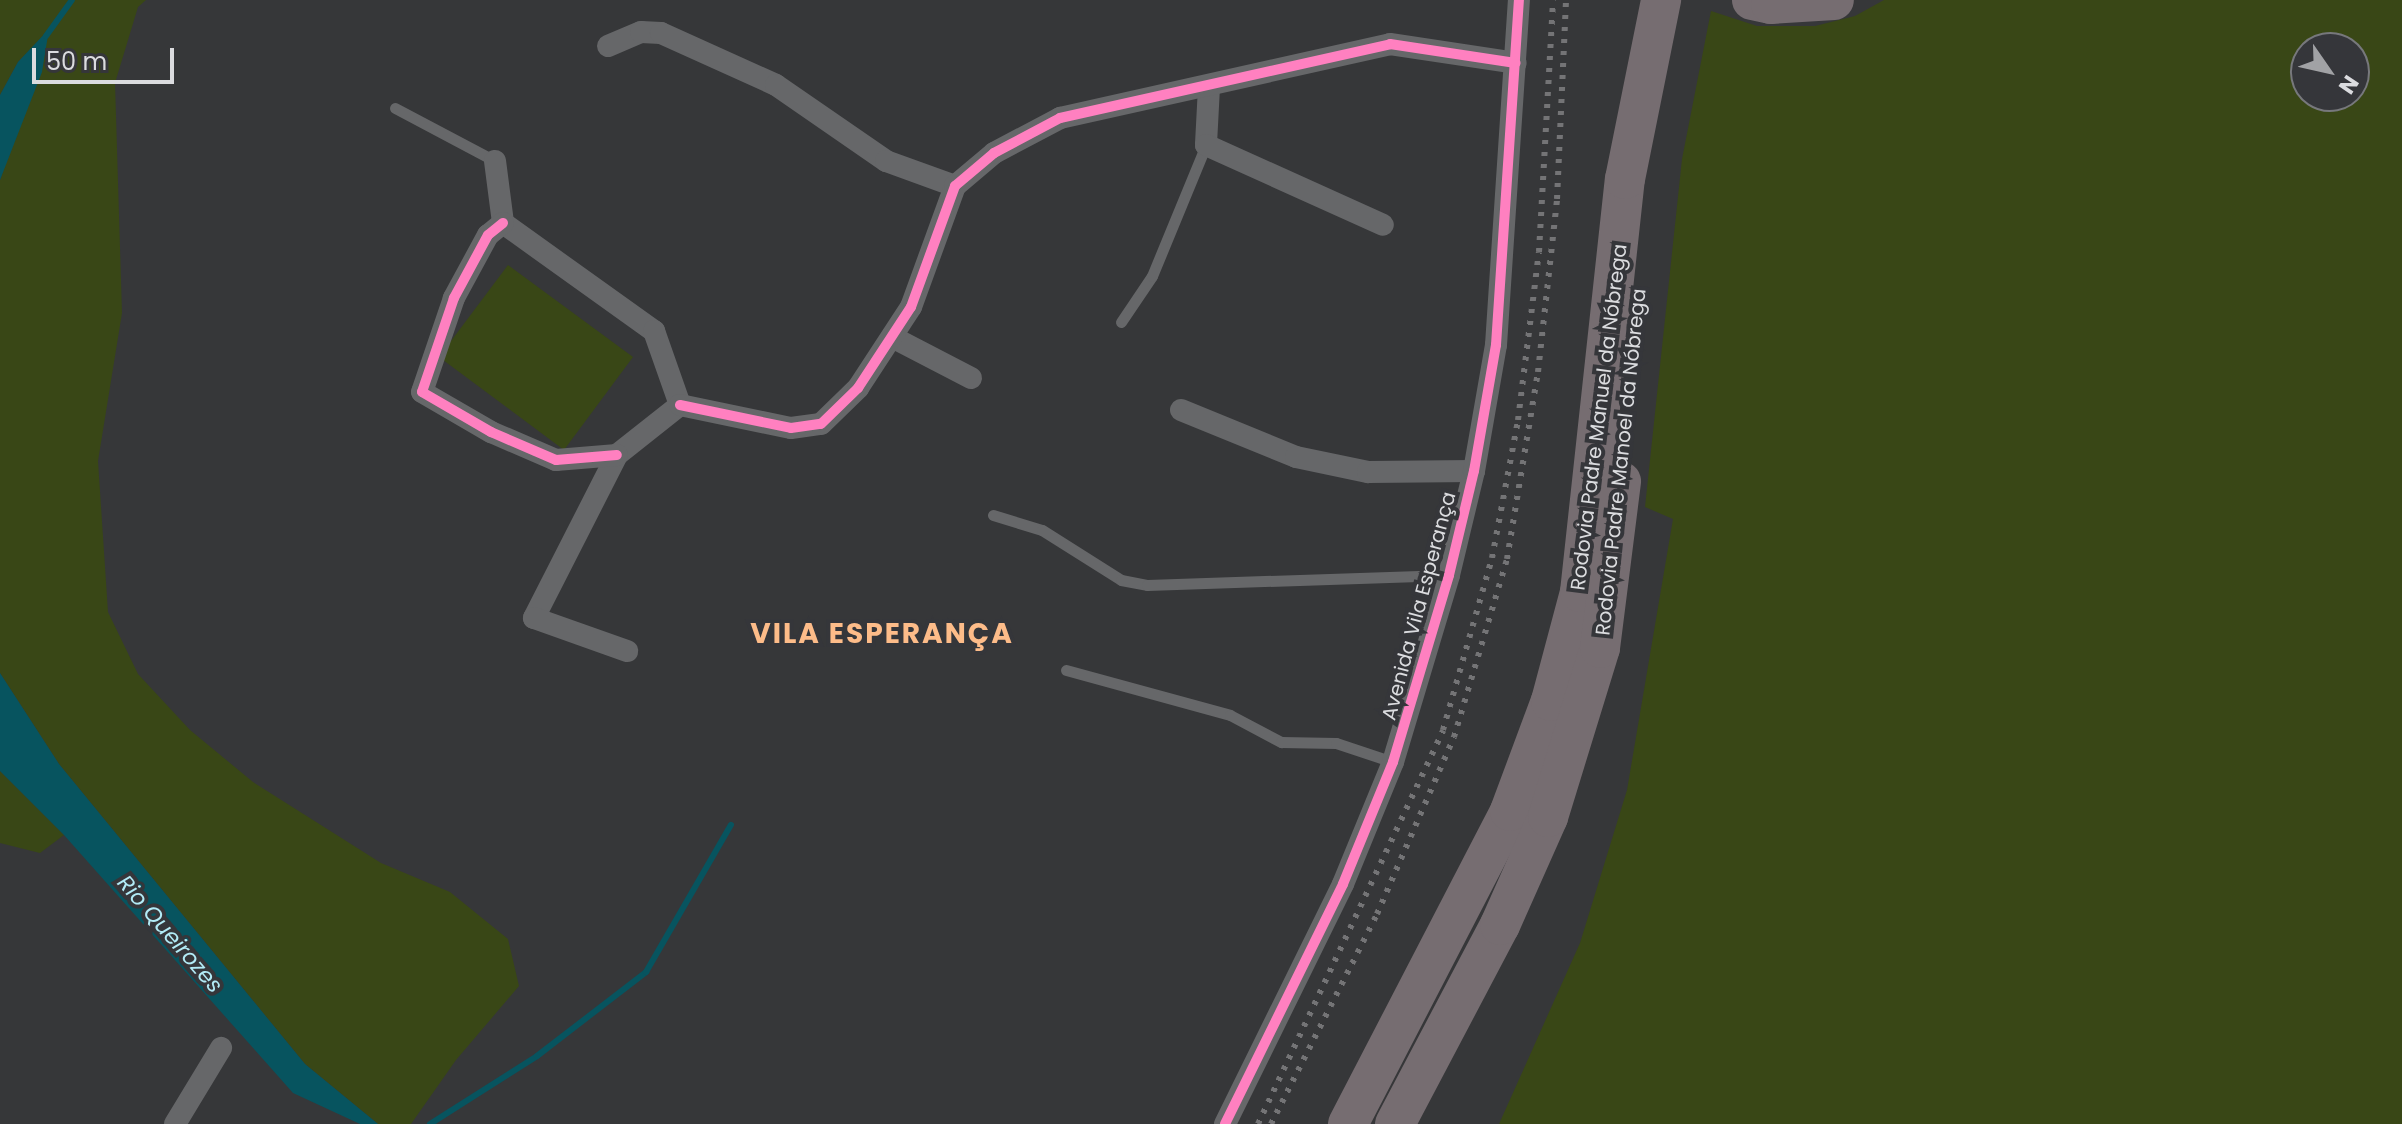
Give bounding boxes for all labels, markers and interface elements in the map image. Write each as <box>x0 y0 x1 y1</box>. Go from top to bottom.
scale bar <box>36 32 178 82</box>
north arrow <box>2290 32 2370 112</box>
text: 50 m <box>46 45 107 78</box>
text: N <box>2331 69 2366 100</box>
street label: Rodovia Padre Manuel da Nóbrega <box>1566 242 1632 592</box>
street label: Rodovia Padre Manoel da Nóbrega <box>1591 287 1651 637</box>
street label: Avenida Vila Esperança <box>1377 489 1461 723</box>
district label: VILA ESPERANÇA <box>750 617 1014 651</box>
water label: Rio Queirozes <box>112 870 228 998</box>

